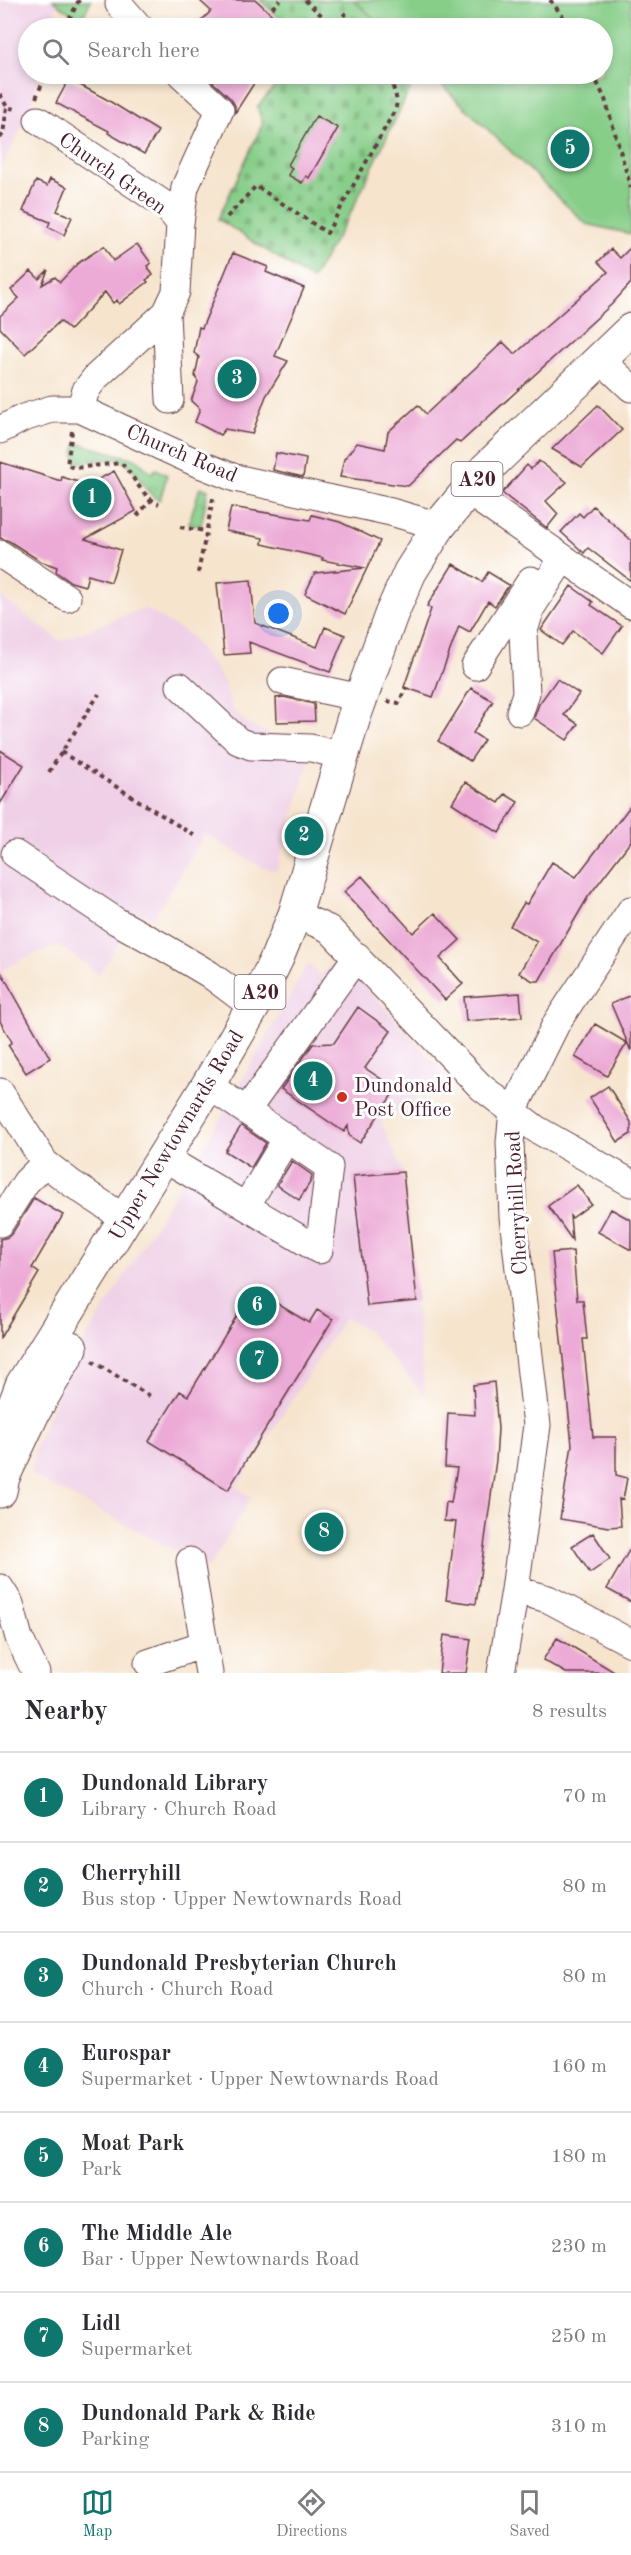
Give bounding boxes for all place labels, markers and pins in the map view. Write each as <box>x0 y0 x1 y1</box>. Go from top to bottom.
pin: 5 <box>550 126 590 172</box>
pin: 3 <box>218 356 256 401</box>
pin: 1 <box>72 476 112 520</box>
pin: 2 <box>284 814 324 858</box>
pin: 4 <box>294 1058 332 1104</box>
place label: Dundonald Post Office <box>354 1076 453 1121</box>
marker: Dundonald Post Office <box>335 1090 349 1104</box>
pin: 6 <box>238 1284 276 1328</box>
pin: 7 <box>240 1338 278 1382</box>
pin: 8 <box>304 1510 344 1555</box>

